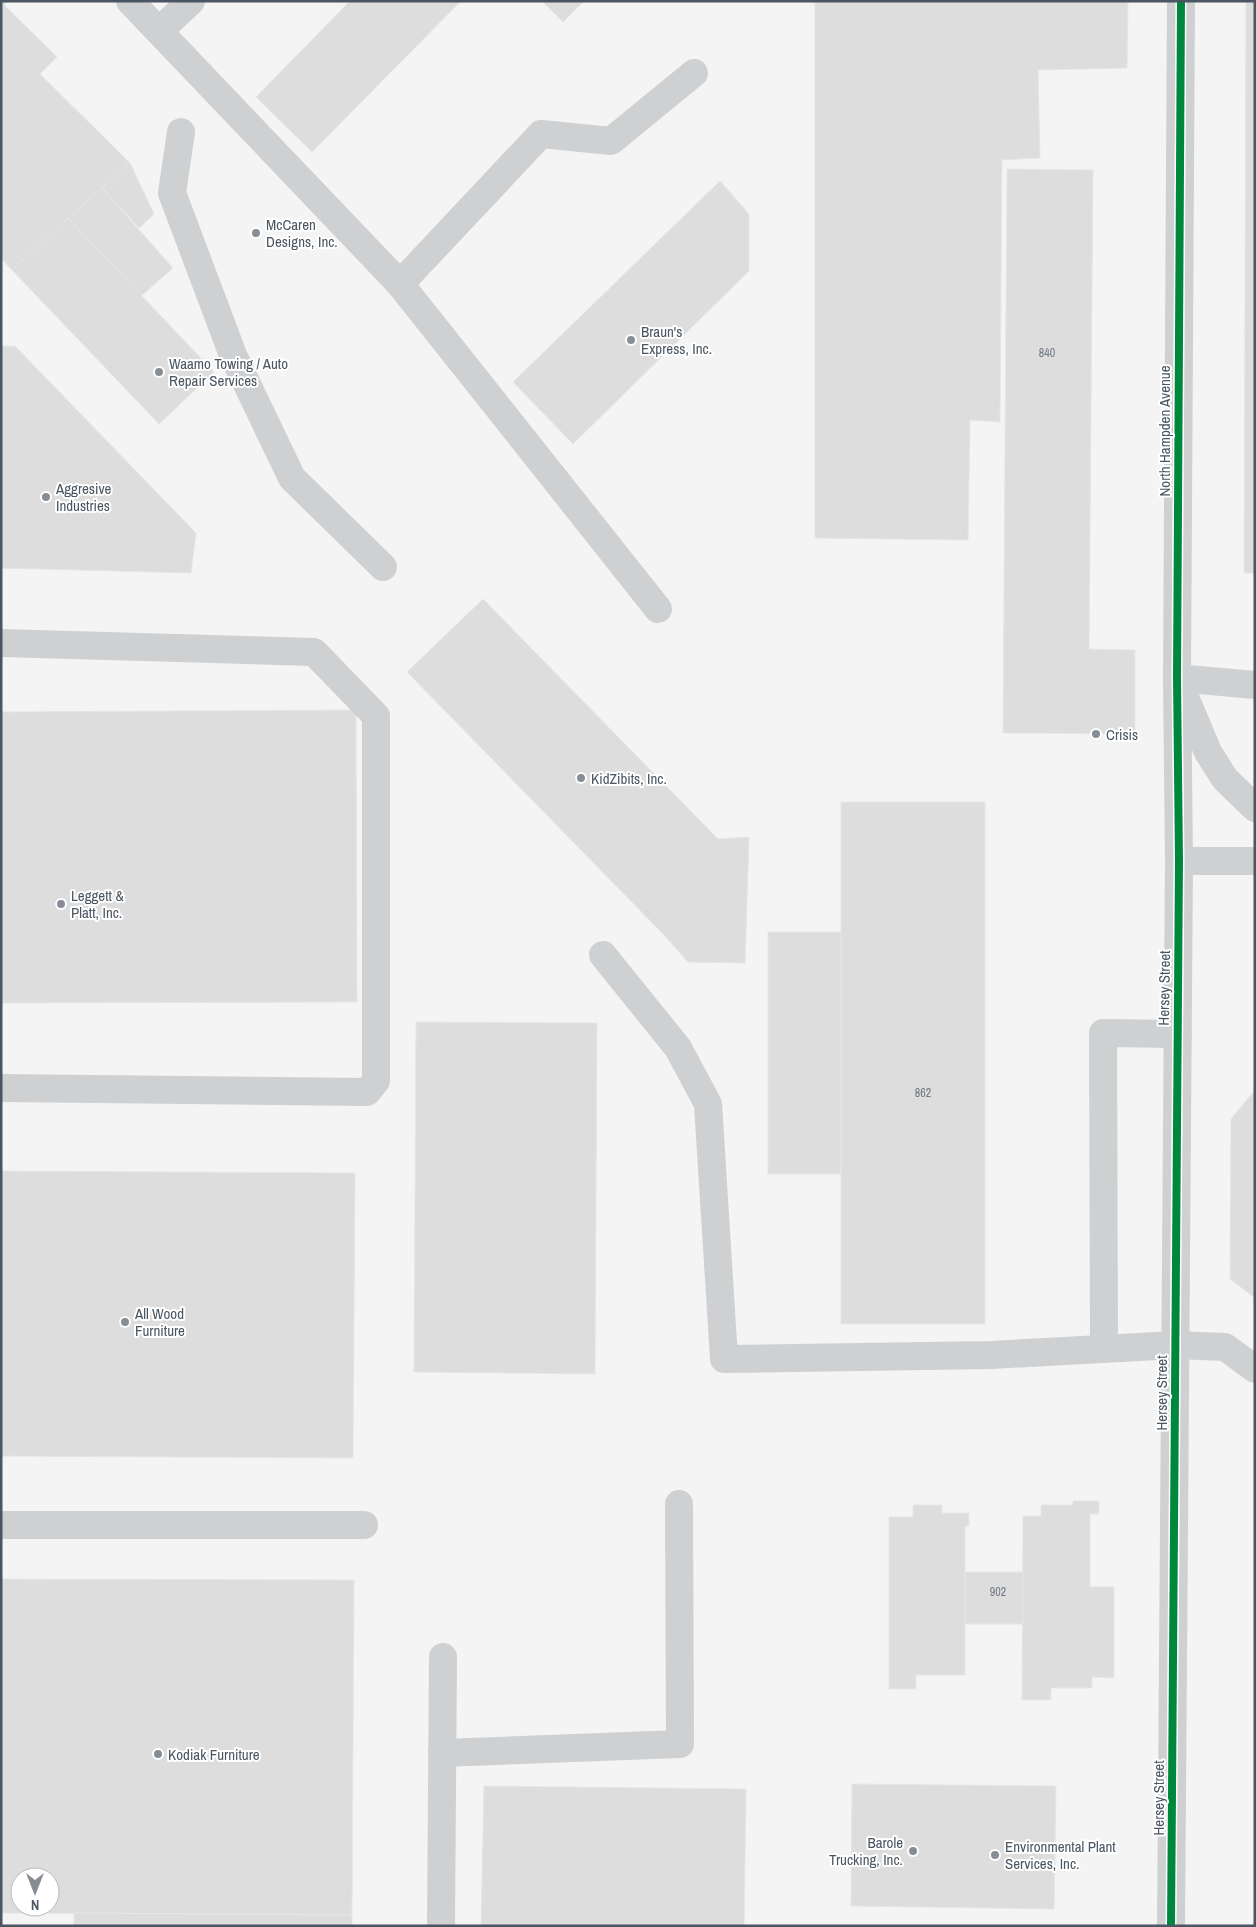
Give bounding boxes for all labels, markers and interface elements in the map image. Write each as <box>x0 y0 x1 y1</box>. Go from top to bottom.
place label: McCaren Designs, Inc. <box>266 214 338 252</box>
marker: McCaren Designs, Inc. <box>250 227 262 239</box>
place label: Braun's Express, Inc. <box>641 321 712 359</box>
marker: Braun's Express, Inc. <box>625 334 637 346</box>
house number: 840 <box>1039 345 1055 361</box>
place label: Waamo Towing / Auto Repair Services <box>169 353 288 391</box>
street label: North Hampden Avenue <box>1154 365 1175 497</box>
marker: Waamo Towing / Auto Repair Services <box>153 366 165 378</box>
place label: Aggresive Industries <box>55 478 112 516</box>
marker: Aggresive Industries <box>40 491 52 503</box>
place label: Crisis <box>1106 724 1138 745</box>
marker: Crisis <box>1090 728 1102 740</box>
place label: KidZibits, Inc. <box>591 768 667 789</box>
marker: KidZibits, Inc. <box>575 772 587 784</box>
place label: Leggett & Platt, Inc. <box>71 885 124 923</box>
marker: Leggett & Platt, Inc. <box>55 898 67 910</box>
street label: Hersey Street <box>1153 950 1175 1026</box>
house number: 862 <box>915 1085 931 1101</box>
place label: All Wood Furniture <box>134 1303 185 1341</box>
marker: All Wood Furniture <box>119 1316 131 1328</box>
street label: Hersey Street <box>1151 1355 1172 1431</box>
house number: 902 <box>990 1584 1006 1600</box>
place label: Kodiak Furniture <box>168 1744 260 1765</box>
marker: Kodiak Furniture <box>152 1748 164 1760</box>
street label: Hersey Street <box>1148 1760 1169 1836</box>
place label: Barole Trucking, Inc. <box>829 1832 903 1870</box>
place label: Environmental Plant Services, Inc. <box>1005 1836 1116 1874</box>
marker: Barole Trucking, Inc. <box>907 1845 919 1857</box>
marker: Environmental Plant Services, Inc. <box>989 1849 1001 1861</box>
north arrow <box>10 1867 60 1917</box>
text: N <box>31 1896 39 1914</box>

